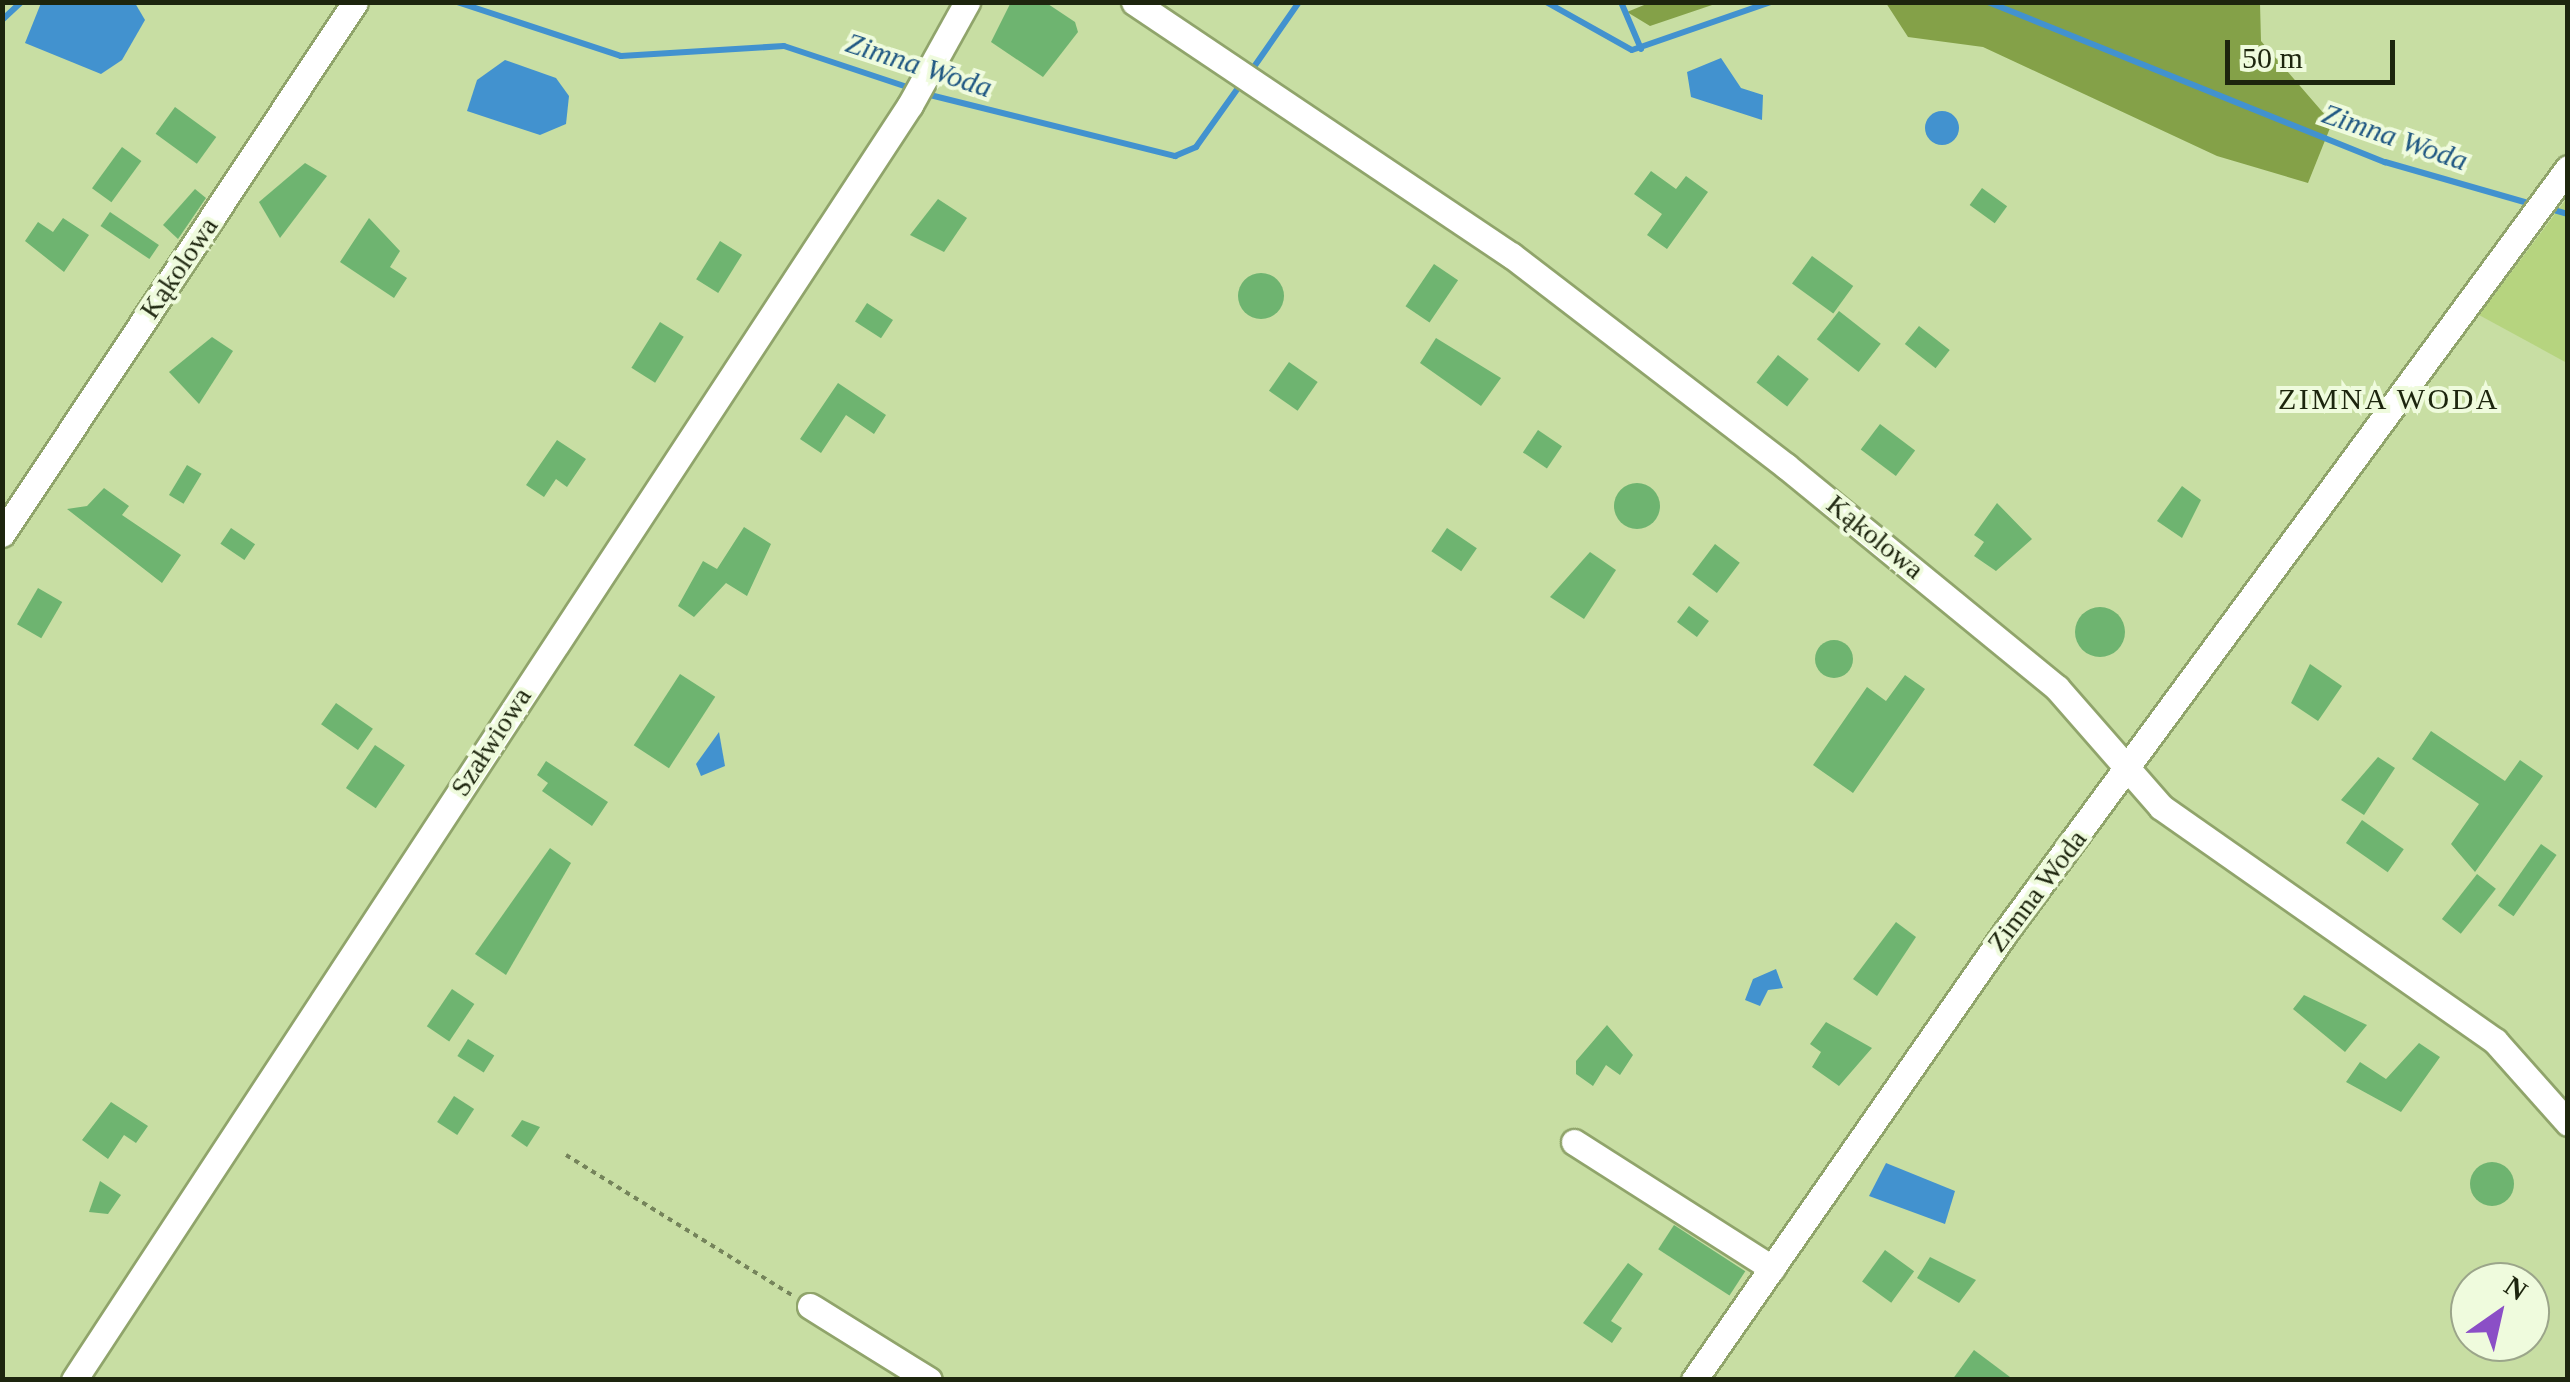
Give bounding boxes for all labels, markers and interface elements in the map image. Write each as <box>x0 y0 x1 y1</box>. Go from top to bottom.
scale bar <box>2230 20 2400 82</box>
water label: Zimna Woda <box>841 24 997 106</box>
text: 50 m <box>2242 41 2303 74</box>
water label: Zimna Woda <box>2318 95 2472 179</box>
street label: Kąkolowa <box>133 211 225 325</box>
district label: ZIMNA WODA <box>2277 381 2501 417</box>
street label: Kąkolowa <box>1820 488 1930 586</box>
street label: Szałwiowa <box>443 681 539 803</box>
street label: Zimna Woda <box>1980 823 2094 959</box>
north arrow <box>2450 1262 2550 1362</box>
text: N <box>2499 1270 2533 1307</box>

